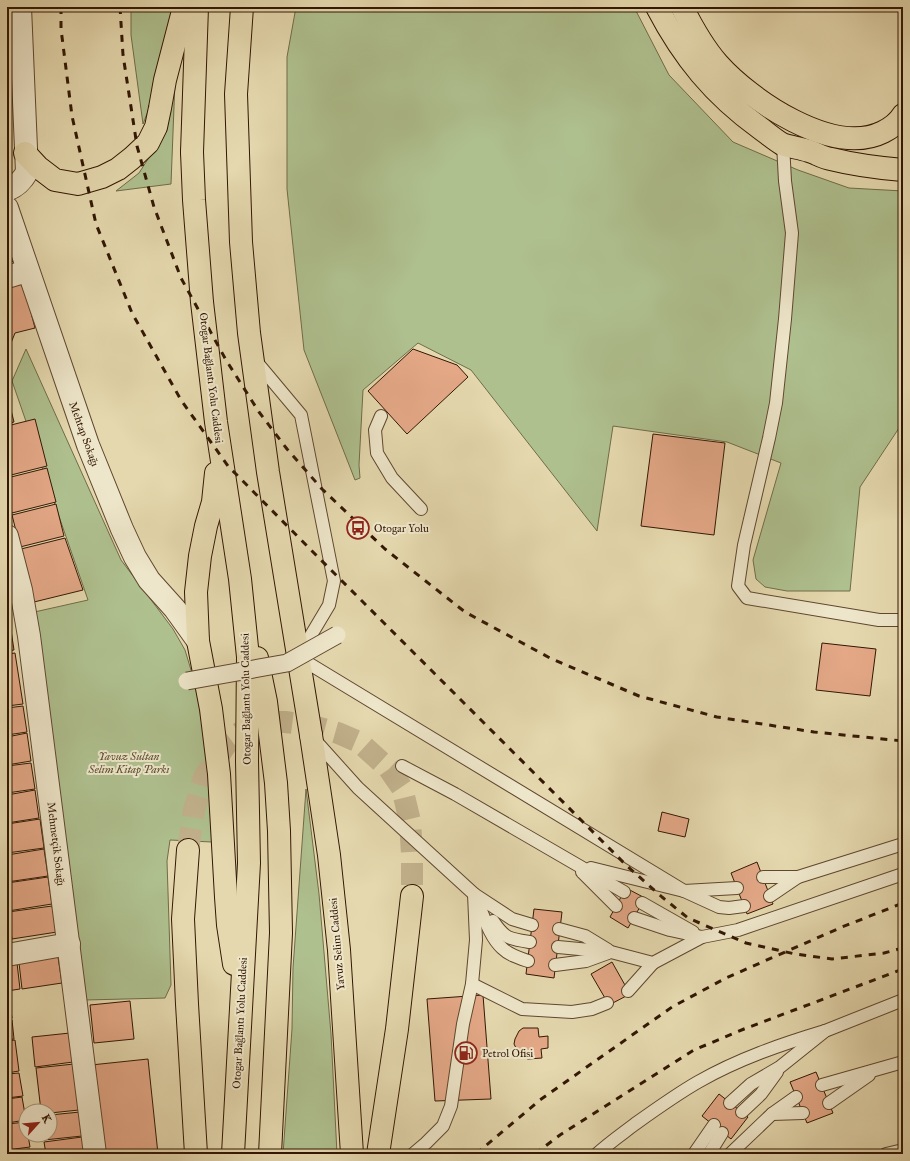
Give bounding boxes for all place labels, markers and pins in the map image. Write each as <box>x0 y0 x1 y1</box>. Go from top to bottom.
bus stop icon: Otogar Yolu <box>345 515 371 541</box>
place label: Otogar Yolu <box>374 522 429 535</box>
fuel station icon: Petrol Ofisi <box>453 1040 479 1066</box>
place label: Petrol Ofisi <box>482 1047 533 1060</box>

